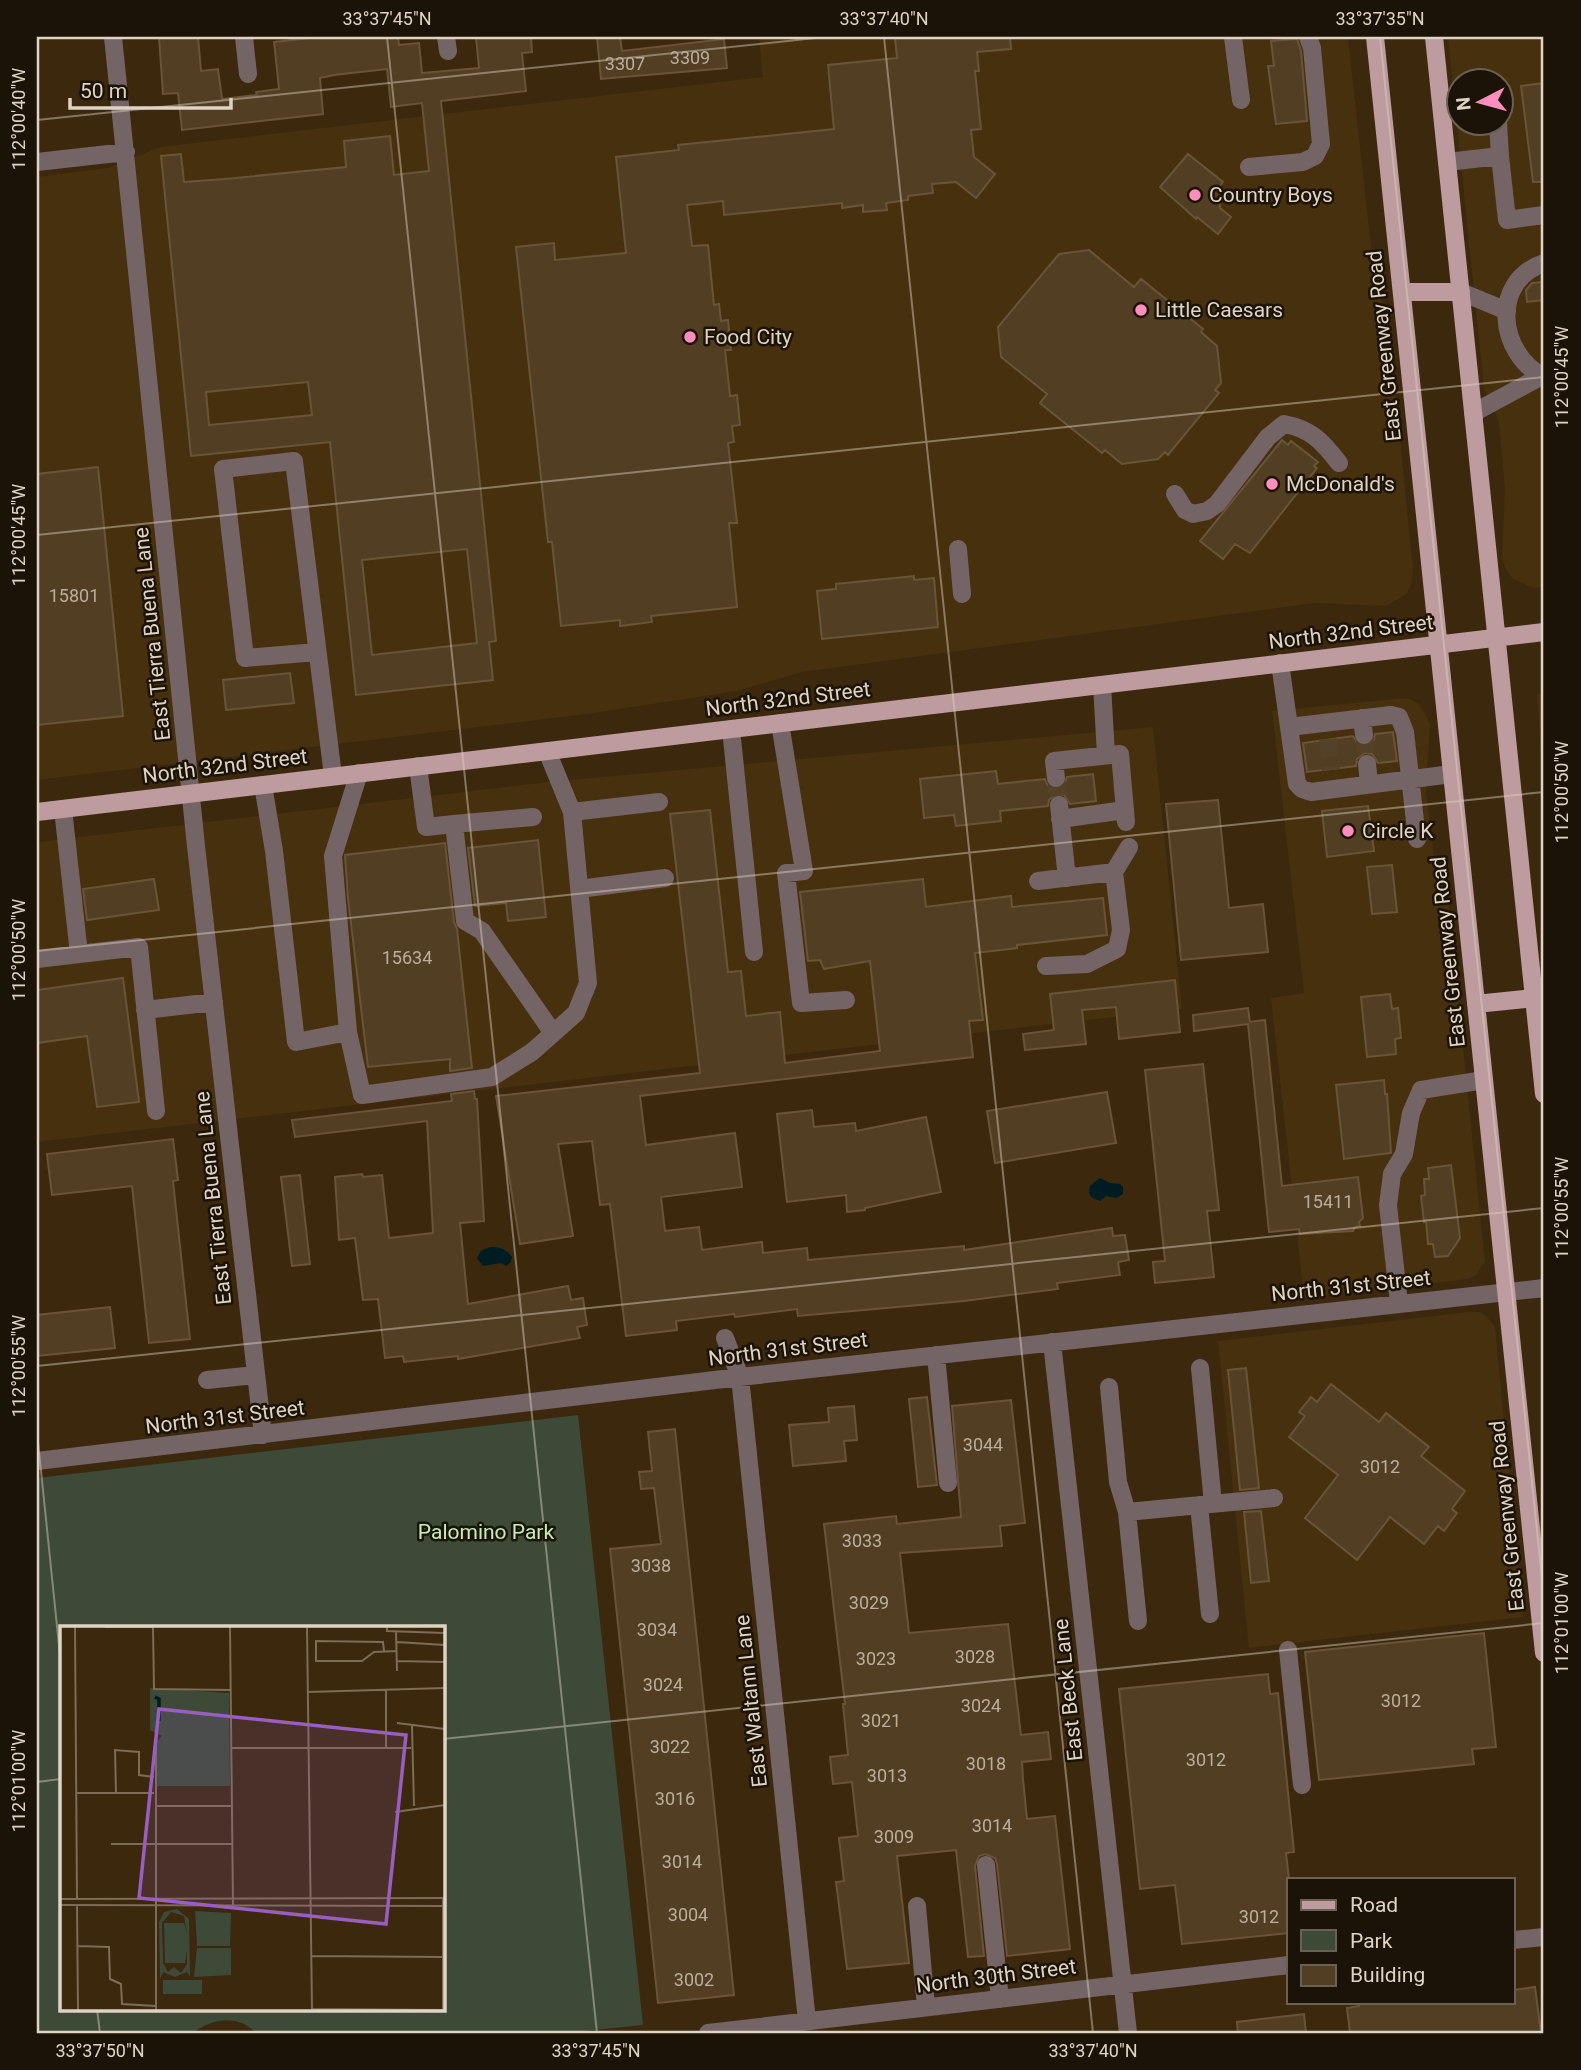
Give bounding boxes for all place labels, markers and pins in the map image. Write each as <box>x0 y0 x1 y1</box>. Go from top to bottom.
place label: Country Boys <box>1209 183 1333 207</box>
marker: Country Boys <box>1187 187 1203 203</box>
place label: Little Caesars <box>1155 298 1283 322</box>
marker: Little Caesars <box>1133 302 1149 318</box>
place label: Food City <box>704 325 792 349</box>
marker: Food City <box>682 329 698 345</box>
place label: McDonald's <box>1286 472 1395 496</box>
marker: McDonald's <box>1264 476 1280 492</box>
place label: Circle K <box>1362 819 1434 843</box>
marker: Circle K <box>1340 823 1356 839</box>

